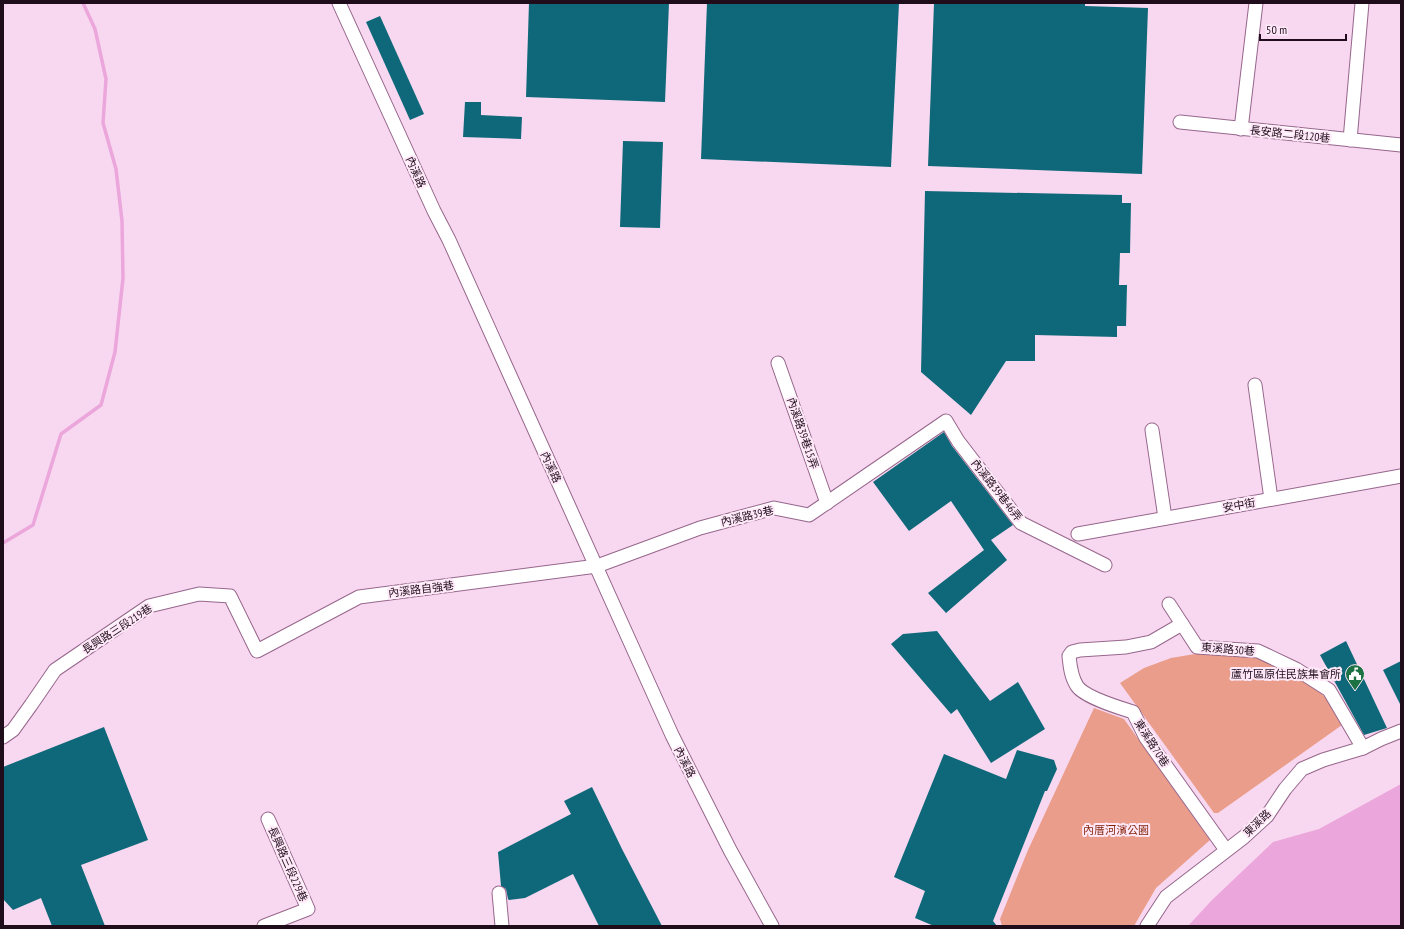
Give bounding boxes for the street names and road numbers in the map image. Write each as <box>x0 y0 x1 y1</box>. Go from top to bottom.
street label: 長安路二段120巷 <box>1249 123 1331 145</box>
street label: 內溪路 <box>403 154 429 190</box>
street label: 內溪路39巷15弄 <box>784 395 822 471</box>
street label: 內溪路 <box>538 449 564 485</box>
street label: 內溪路39巷46弄 <box>968 456 1026 524</box>
street label: 安中街 <box>1222 495 1256 515</box>
street label: 內溪路39巷 <box>719 503 775 529</box>
street label: 內溪路自強巷 <box>387 578 455 600</box>
street label: 長興路三段219巷 <box>79 601 155 657</box>
street label: 東溪路30巷 <box>1201 640 1255 658</box>
street label: 東溪路70巷 <box>1131 717 1173 769</box>
street label: 內溪路 <box>671 744 699 780</box>
street label: 東溪路 <box>1240 807 1274 839</box>
street label: 長興路三段229巷 <box>265 824 311 904</box>

